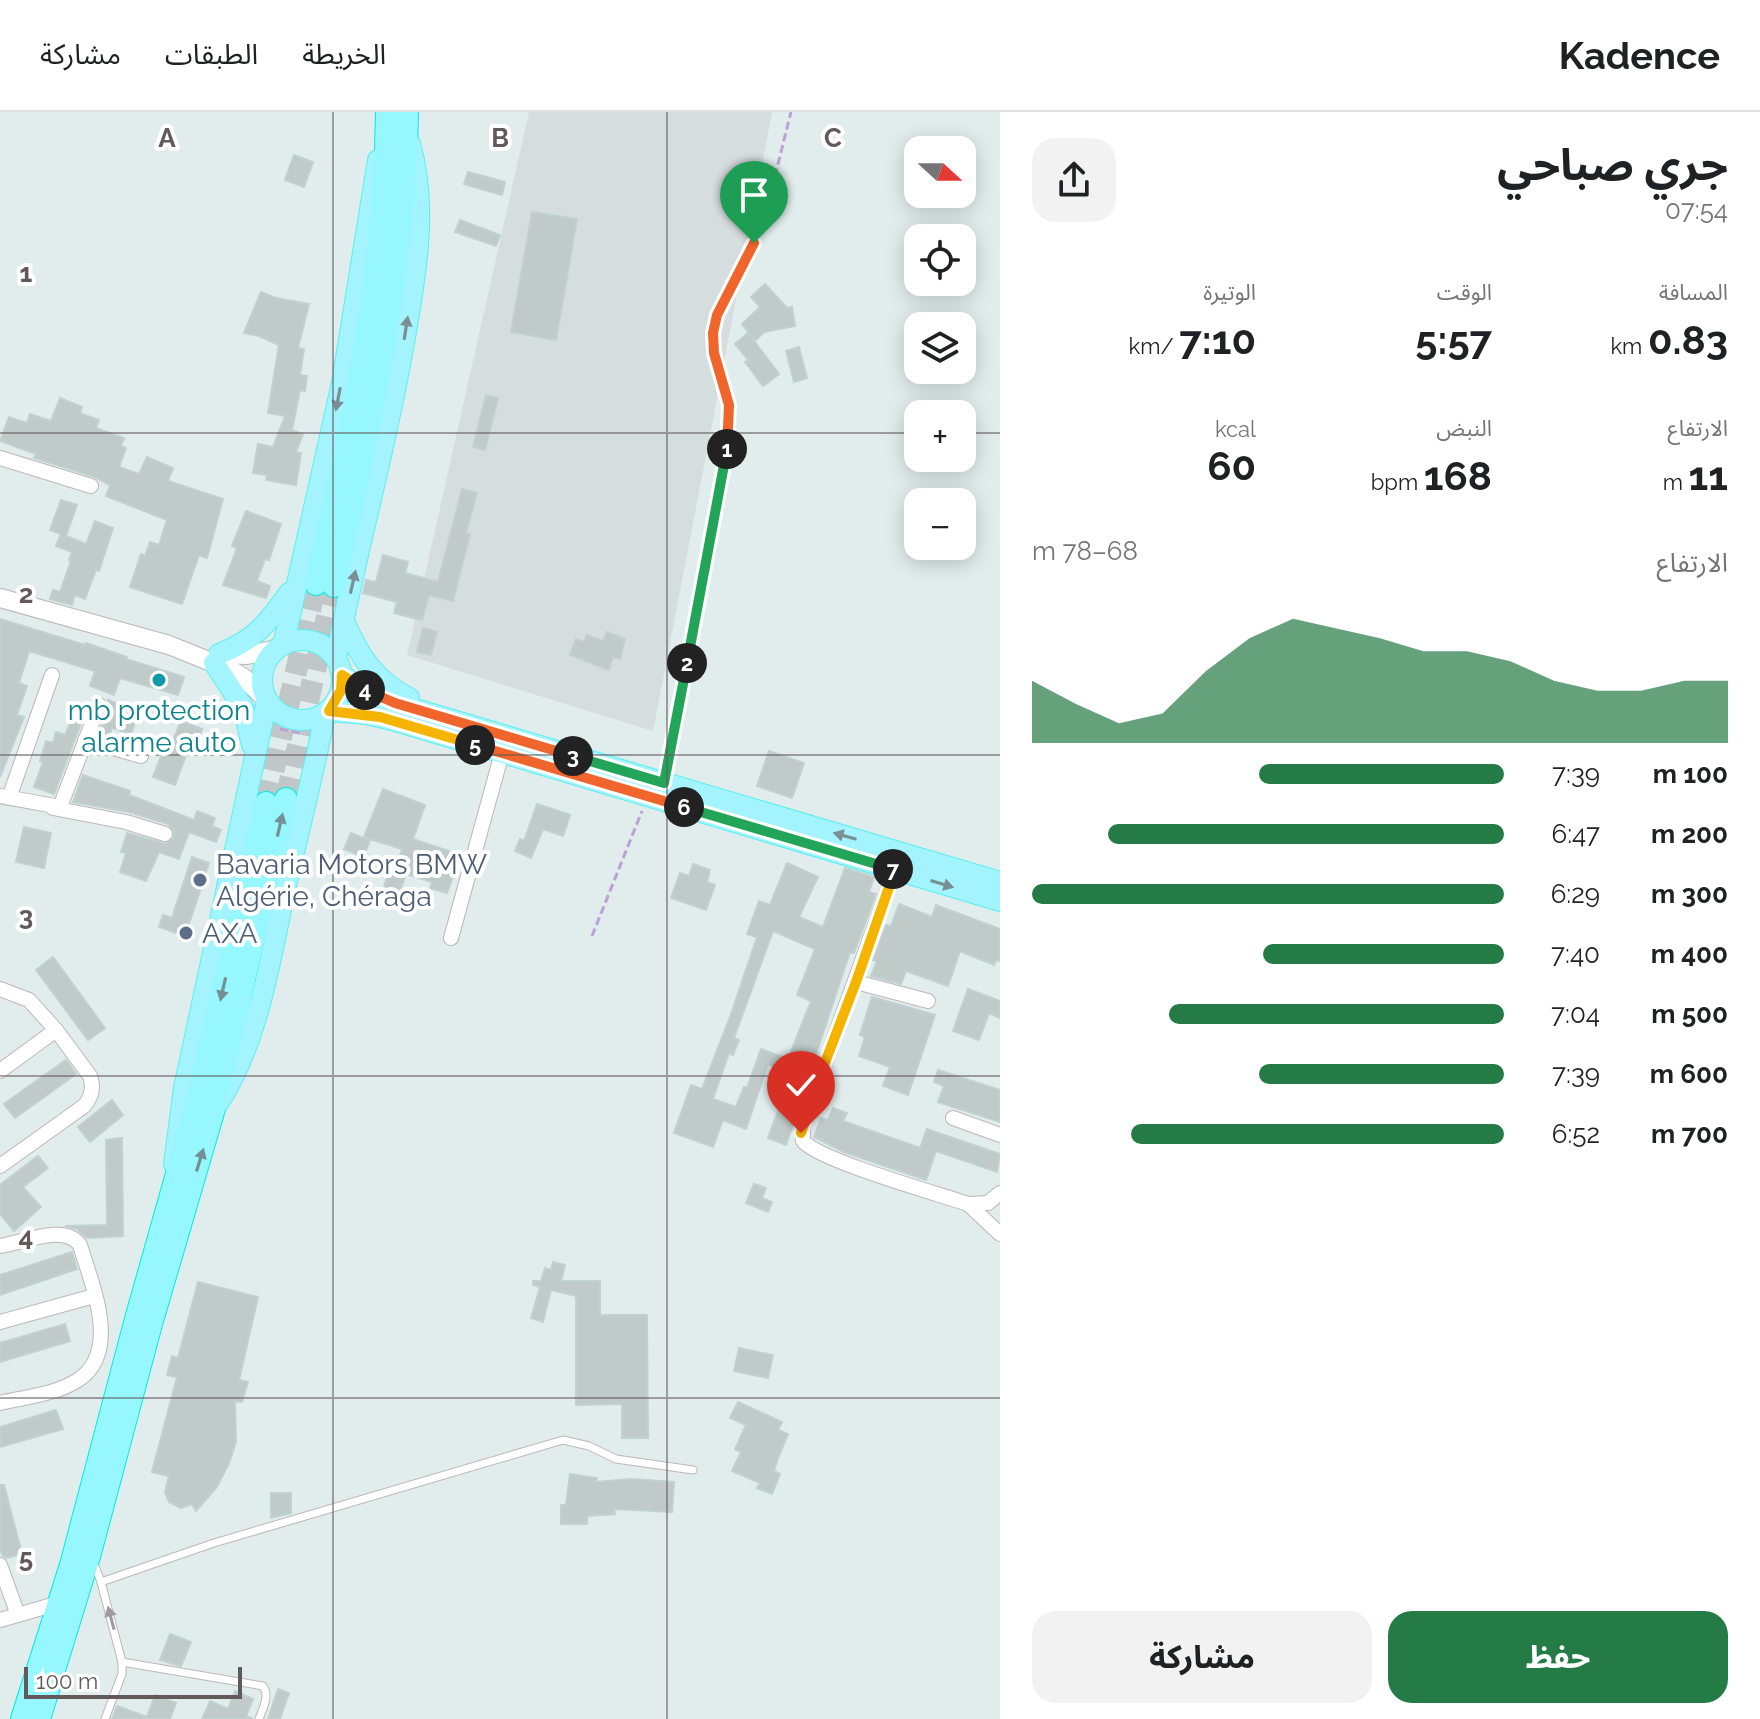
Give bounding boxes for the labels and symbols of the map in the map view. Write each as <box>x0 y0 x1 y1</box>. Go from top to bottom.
text: A <box>158 123 176 153</box>
text: B <box>491 123 509 153</box>
text: C <box>824 123 842 153</box>
north arrow <box>904 136 976 208</box>
pin <box>720 161 788 243</box>
text: 1 <box>20 258 33 288</box>
one-way arrow <box>401 315 413 340</box>
one-way arrow <box>332 387 344 412</box>
pin: 1 <box>707 429 747 469</box>
one-way arrow <box>347 570 360 595</box>
text: 2 <box>19 579 33 609</box>
pin: 2 <box>667 643 707 683</box>
pin: 4 <box>345 670 385 710</box>
marker: mb protection alarme auto <box>150 671 168 689</box>
place label: mb protection alarme auto <box>68 694 250 759</box>
pin: 5 <box>455 725 495 765</box>
pin: 3 <box>553 736 593 776</box>
pin: 6 <box>664 787 704 827</box>
one-way arrow <box>274 813 287 838</box>
one-way arrow <box>832 829 856 842</box>
place label: Bavaria Motors BMW Algérie, Chéraga <box>216 848 487 913</box>
pin: 7 <box>873 849 913 889</box>
marker: Bavaria Motors BMW Algérie, Chéraga <box>191 871 209 889</box>
one-way arrow <box>930 878 954 891</box>
text: 3 <box>19 901 33 931</box>
place label: AXA <box>202 917 258 950</box>
marker: AXA <box>177 924 195 942</box>
one-way arrow <box>216 976 229 1001</box>
pin <box>767 1051 835 1133</box>
one-way arrow <box>194 1147 207 1171</box>
text: 4 <box>19 1222 33 1252</box>
text: 5 <box>19 1543 33 1573</box>
one-way arrow <box>104 1605 116 1630</box>
scale bar <box>24 1663 242 1699</box>

